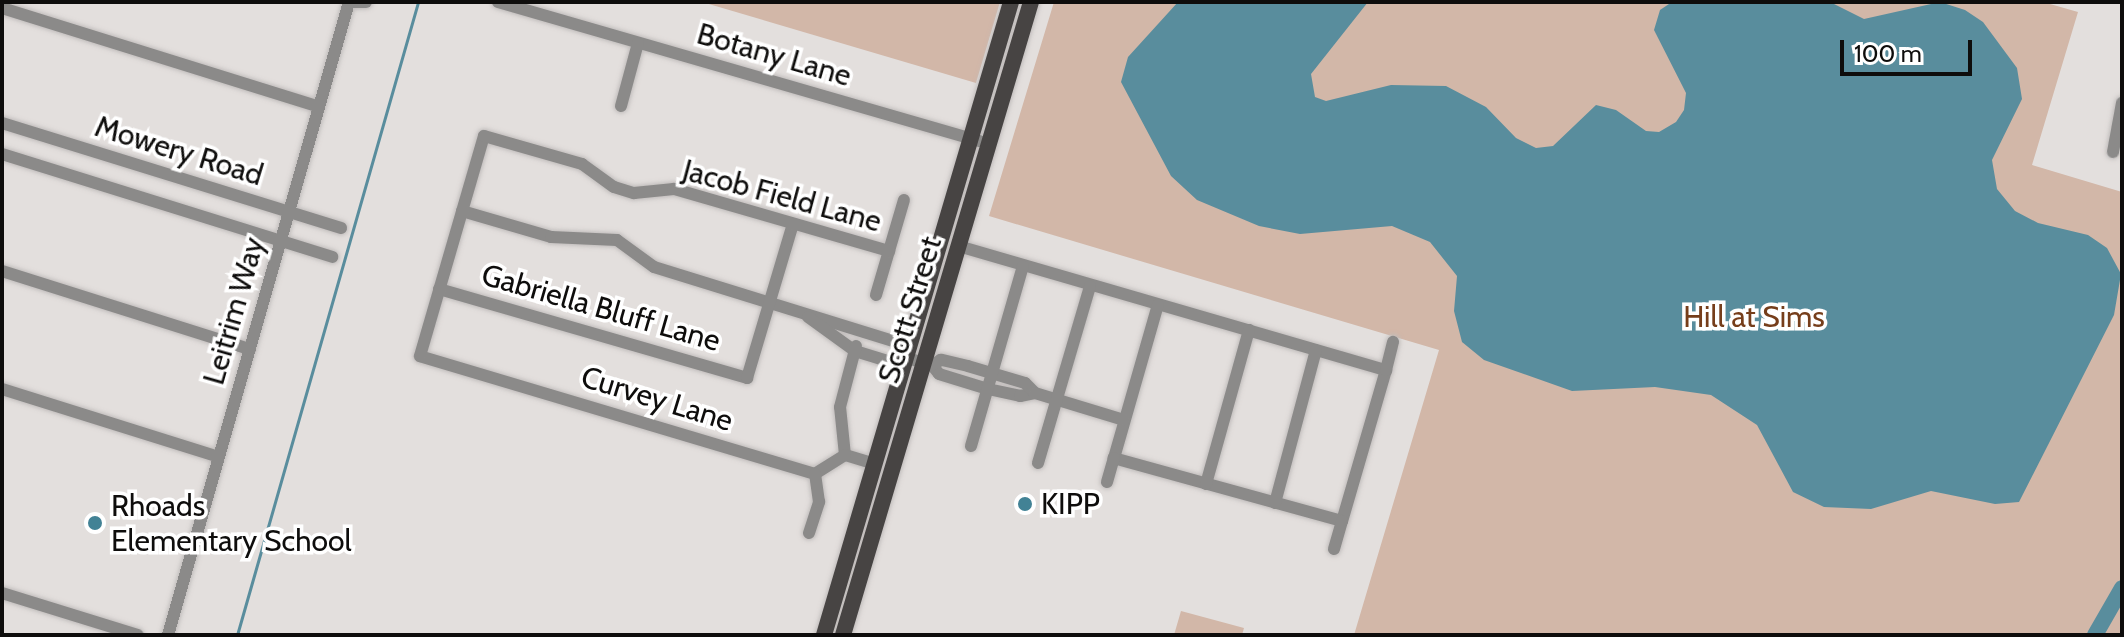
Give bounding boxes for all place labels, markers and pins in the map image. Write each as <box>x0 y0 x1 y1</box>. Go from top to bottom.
place label: KIPP <box>1041 486 1100 522</box>
place label: Rhoads Elementary School <box>111 488 351 558</box>
marker: KIPP <box>1016 495 1034 513</box>
marker: Rhoads Elementary School <box>86 514 104 532</box>

